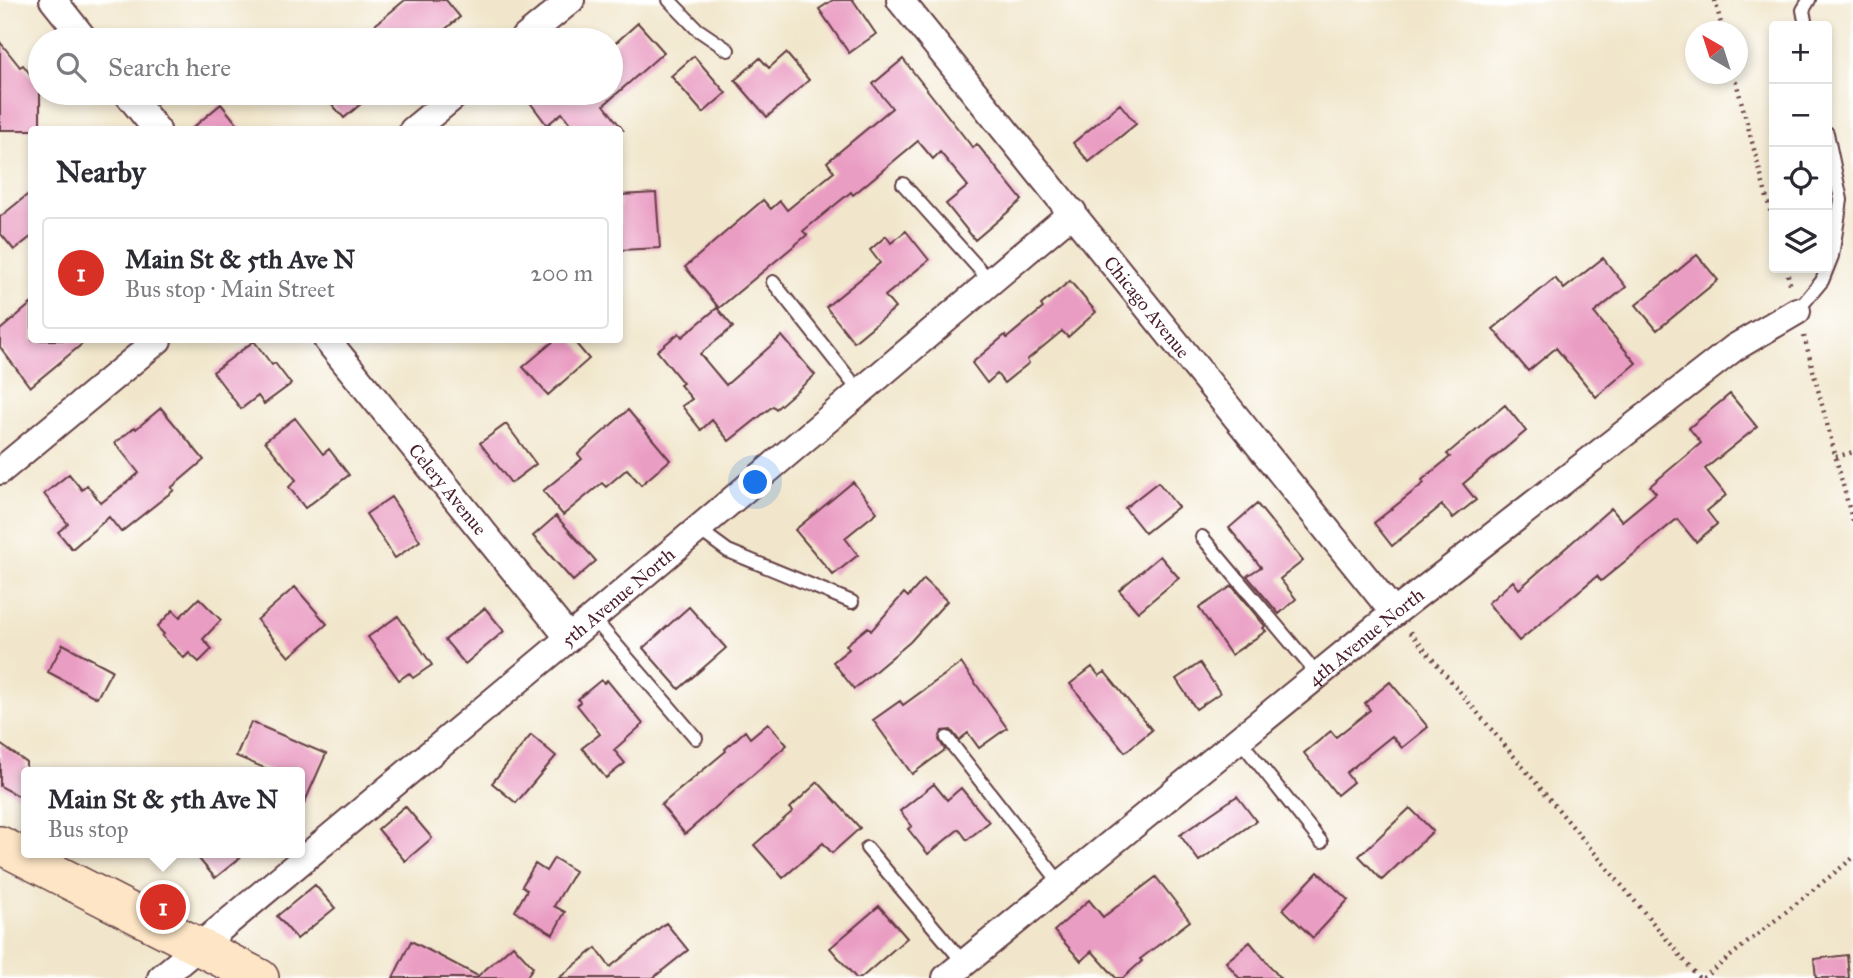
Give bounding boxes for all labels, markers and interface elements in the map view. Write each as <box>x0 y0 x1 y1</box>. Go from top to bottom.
north arrow <box>1685 21 1748 84</box>
map controls <box>1769 21 1832 273</box>
button: + <box>1769 21 1832 84</box>
search box <box>28 28 623 105</box>
icon: search <box>52 48 90 86</box>
text: Search here <box>108 51 231 83</box>
button: − <box>1769 84 1832 147</box>
button: locate <box>1769 147 1832 210</box>
text: Nearby <box>56 154 146 190</box>
button: layers <box>1769 210 1832 273</box>
text: Main St & 5th Ave N <box>125 243 355 275</box>
street label: Chicago Avenue <box>1099 251 1195 363</box>
text: 1 <box>76 259 86 287</box>
text: 200 m <box>531 259 593 287</box>
text: Bus stop · Main Street <box>125 275 335 303</box>
street label: Celery Avenue <box>404 439 492 540</box>
your location <box>738 465 772 499</box>
street label: 5th Avenue North <box>557 542 680 652</box>
street label: 4th Avenue North <box>1303 583 1429 691</box>
popup <box>21 767 305 858</box>
text: Main St & 5th Ave N <box>48 783 278 815</box>
text: Bus stop <box>48 815 128 843</box>
pin: 1 <box>140 881 186 933</box>

